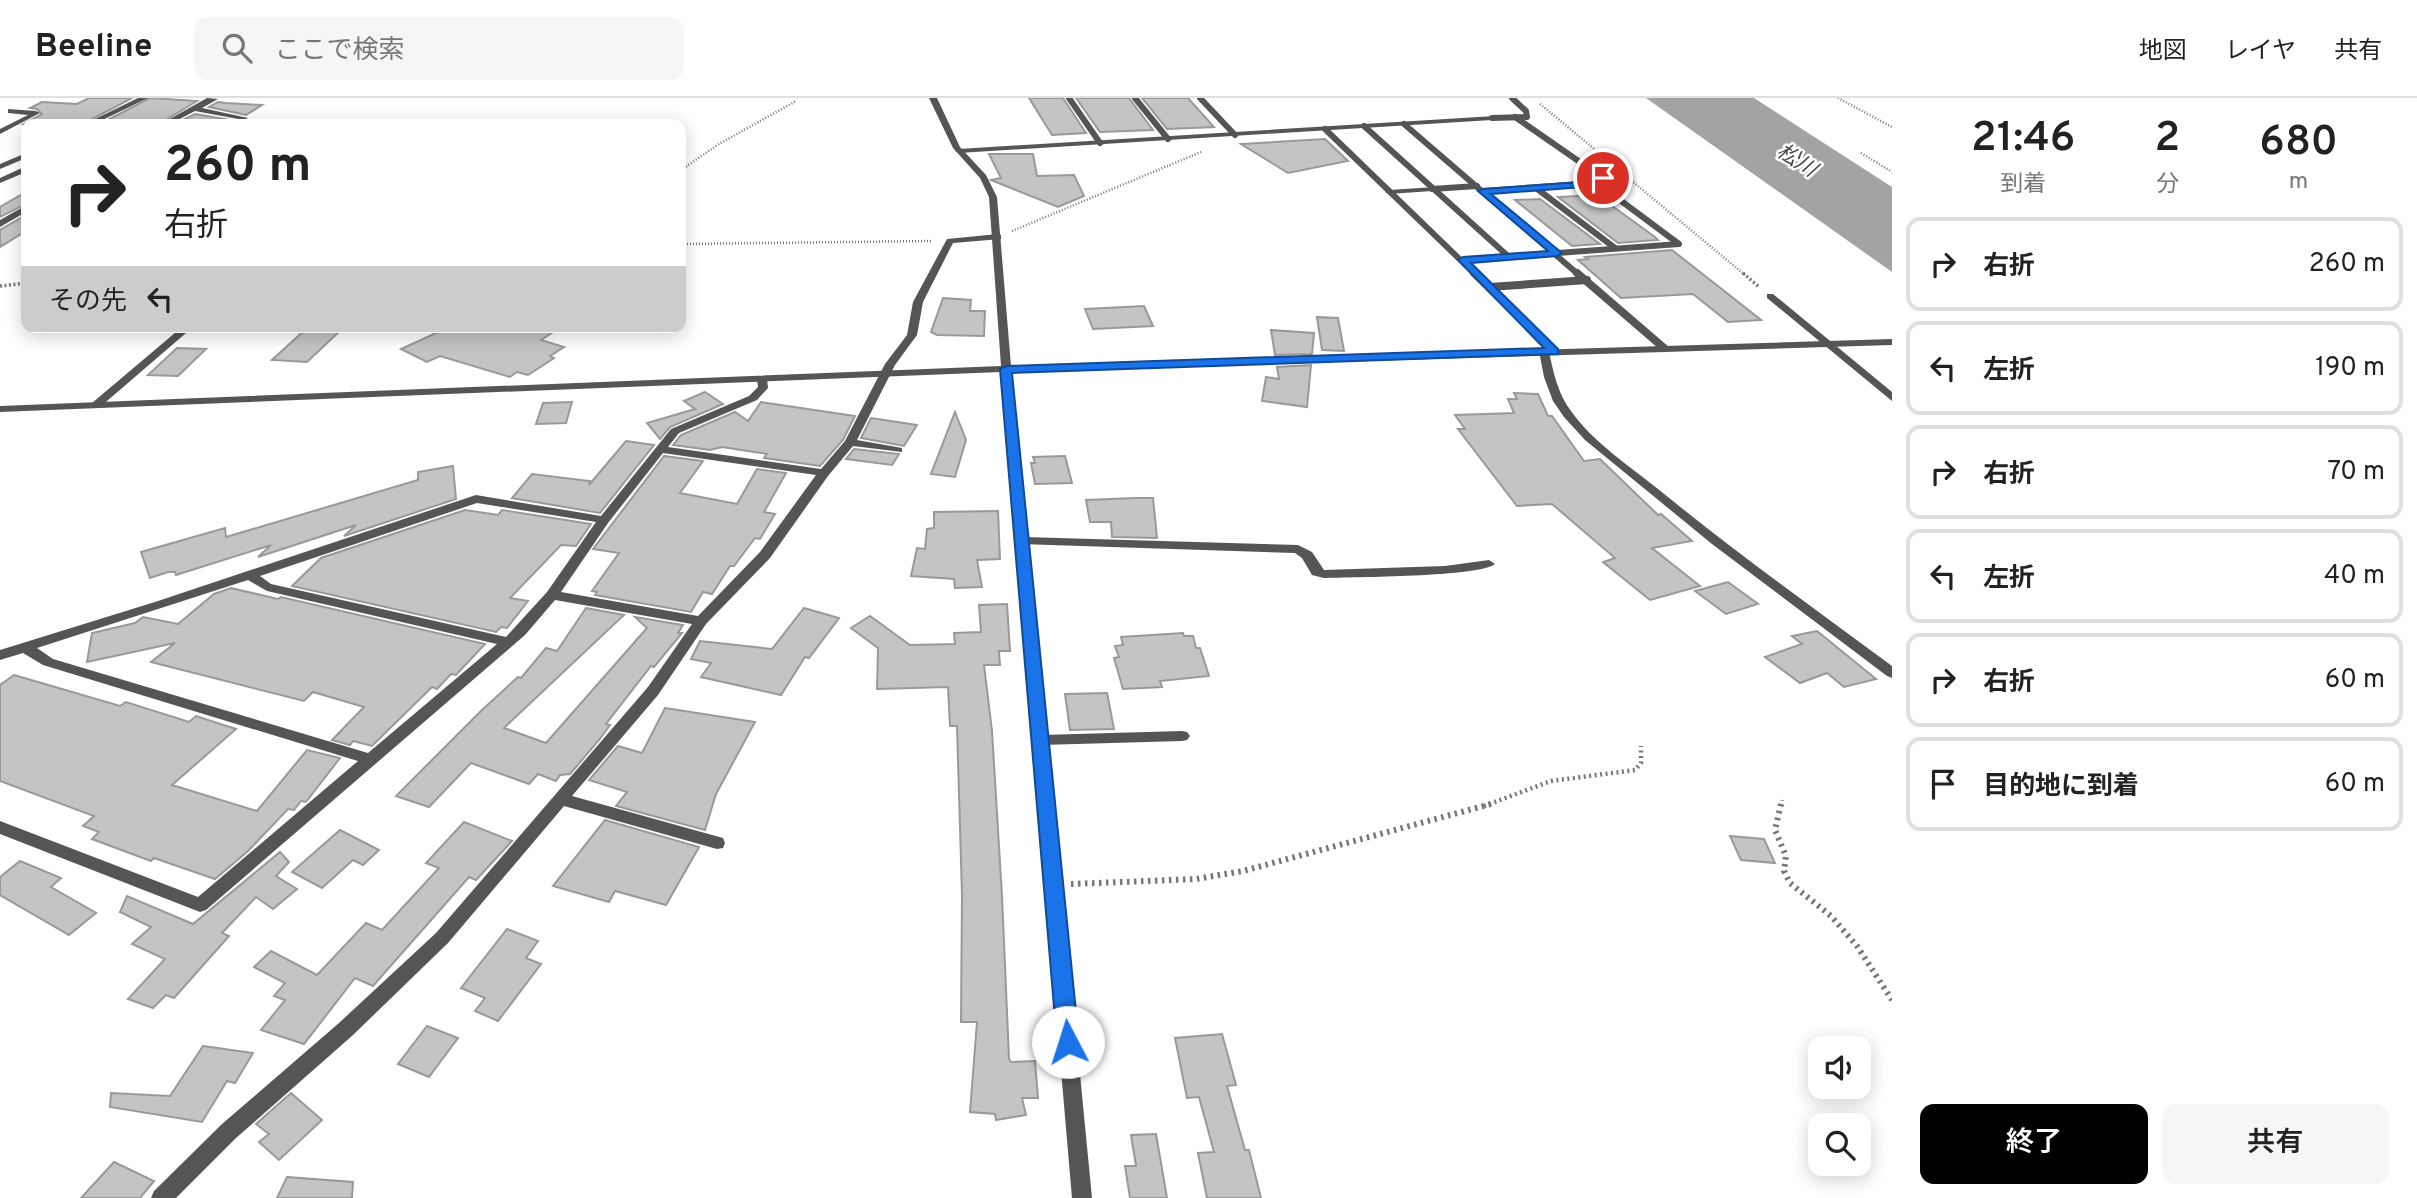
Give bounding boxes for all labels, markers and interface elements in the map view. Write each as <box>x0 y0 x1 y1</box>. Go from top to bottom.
search box <box>194 17 684 80</box>
text: Beeline <box>35 27 152 69</box>
icon: search <box>218 29 256 67</box>
text: ここで検索 <box>274 35 404 68</box>
text: 地図 <box>2139 37 2187 67</box>
text: レイヤ <box>2225 37 2296 67</box>
text: 共有 <box>2334 37 2382 67</box>
text: 21:46 <box>1971 113 2075 166</box>
text: 2 <box>2155 113 2180 166</box>
text: 680 <box>2259 117 2338 170</box>
text: 260 m <box>164 137 311 199</box>
water label: 松川 <box>1771 138 1823 185</box>
icon: right <box>49 147 140 238</box>
pin <box>1573 148 1633 208</box>
icon: arrive <box>1584 159 1622 197</box>
text: m <box>2289 168 2308 197</box>
text: 到着 <box>2000 171 2046 200</box>
text: 分 <box>2156 171 2179 200</box>
text: 右折 <box>164 207 228 247</box>
icon: right <box>1924 245 1962 283</box>
text: 260 m <box>2309 248 2385 281</box>
text: 右折 <box>1983 251 2035 284</box>
icon: left <box>141 280 179 318</box>
text: その先 <box>49 286 127 319</box>
icon: left <box>1924 349 1962 387</box>
text: 190 m <box>2315 352 2385 385</box>
text: 左折 <box>1983 355 2035 388</box>
icon: right <box>1924 453 1962 491</box>
text: 70 m <box>2327 456 2385 489</box>
text: 右折 <box>1983 459 2035 492</box>
icon: left <box>1924 557 1962 595</box>
text: 40 m <box>2324 560 2385 593</box>
text: 左折 <box>1983 563 2035 596</box>
icon: right <box>1924 661 1962 699</box>
text: 60 m <box>2325 664 2385 697</box>
text: 右折 <box>1983 667 2035 700</box>
icon: arrive <box>1924 765 1962 803</box>
text: 60 m <box>2325 768 2385 801</box>
text: 目的地に到着 <box>1983 771 2139 804</box>
position arrow <box>1031 1005 1105 1079</box>
map controls <box>1808 1036 1871 1176</box>
button: sound <box>1808 1036 1871 1099</box>
button: 終了 <box>1920 1104 2148 1184</box>
button: 共有 <box>2162 1104 2389 1184</box>
button: search <box>1808 1113 1871 1176</box>

